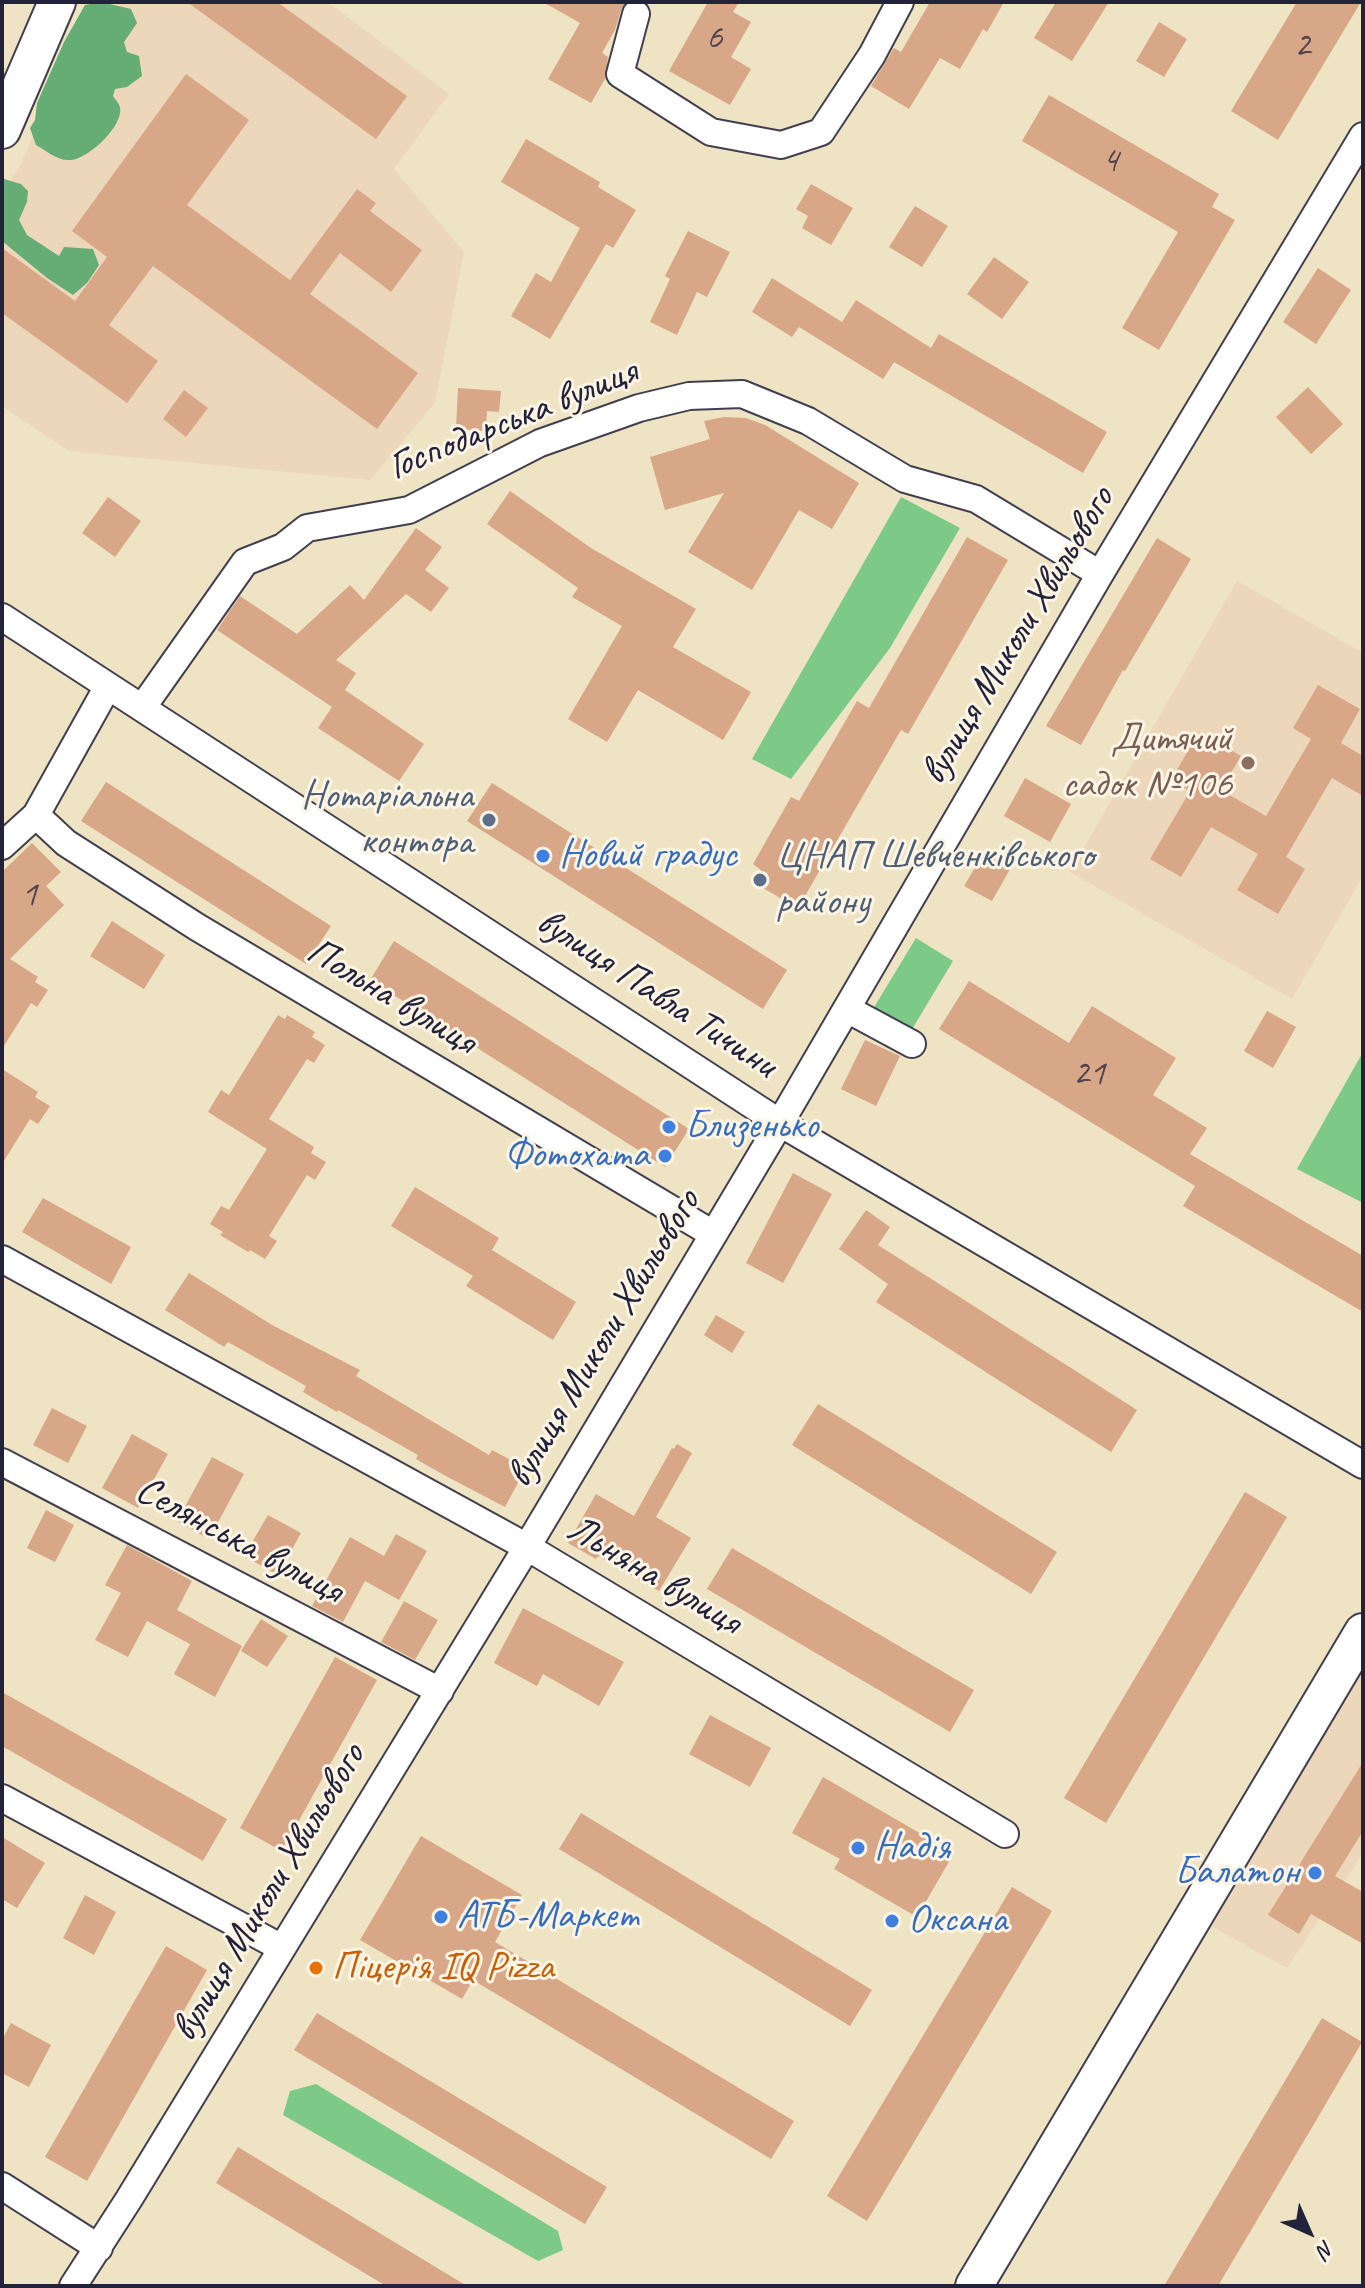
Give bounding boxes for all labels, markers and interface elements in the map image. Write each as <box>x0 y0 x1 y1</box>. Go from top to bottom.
house number: 6 <box>706 17 722 61</box>
house number: 2 <box>1294 25 1310 69</box>
house number: 4 <box>1102 140 1118 184</box>
street label: Господарська вулиця <box>382 348 644 492</box>
street label: вулиця Миколи Хвильового <box>910 478 1126 794</box>
place label: Дитячий садок №106 <box>1062 716 1232 810</box>
marker: Дитячий садок №106 <box>1239 754 1257 772</box>
place label: Нотаріальна контора <box>301 773 473 867</box>
marker: Нотаріальна контора <box>480 811 498 829</box>
place label: Новий градус <box>559 832 737 880</box>
place label: ЦНАП Шевченківського району <box>776 833 1094 927</box>
marker: Новий градус <box>534 847 552 865</box>
marker: ЦНАП Шевченківського району <box>751 871 769 889</box>
house number: 1 <box>21 874 37 918</box>
street label: вулиця Павла Тичини <box>527 899 785 1089</box>
street label: Польна вулиця <box>297 928 485 1066</box>
house number: 21 <box>1073 1053 1105 1097</box>
place label: Близенько <box>685 1103 818 1151</box>
marker: Близенько <box>660 1118 678 1136</box>
place label: Фотохата <box>504 1132 649 1180</box>
marker: Фотохата <box>656 1147 674 1165</box>
street label: вулиця Миколи Хвильового <box>496 1181 712 1497</box>
street label: Селянська вулиця <box>127 1466 351 1616</box>
street label: Льняна вулиця <box>558 1505 750 1647</box>
street label: вулиця Миколи Хвильового <box>161 1735 377 2051</box>
place label: Надія <box>874 1824 950 1872</box>
marker: Надія <box>849 1839 867 1857</box>
place label: Балатон <box>1175 1849 1299 1897</box>
marker: Балатон <box>1306 1864 1324 1882</box>
place label: АТБ-Маркет <box>457 1893 639 1941</box>
place label: Оксана <box>908 1897 1007 1945</box>
marker: АТБ-Маркет <box>432 1908 450 1926</box>
marker: Оксана <box>883 1912 901 1930</box>
place label: Піцерія IQ Pizza <box>332 1944 553 1992</box>
marker: Піцерія IQ Pizza <box>307 1959 325 1977</box>
north arrow <box>1269 2192 1349 2272</box>
text: N <box>1311 2234 1341 2264</box>

